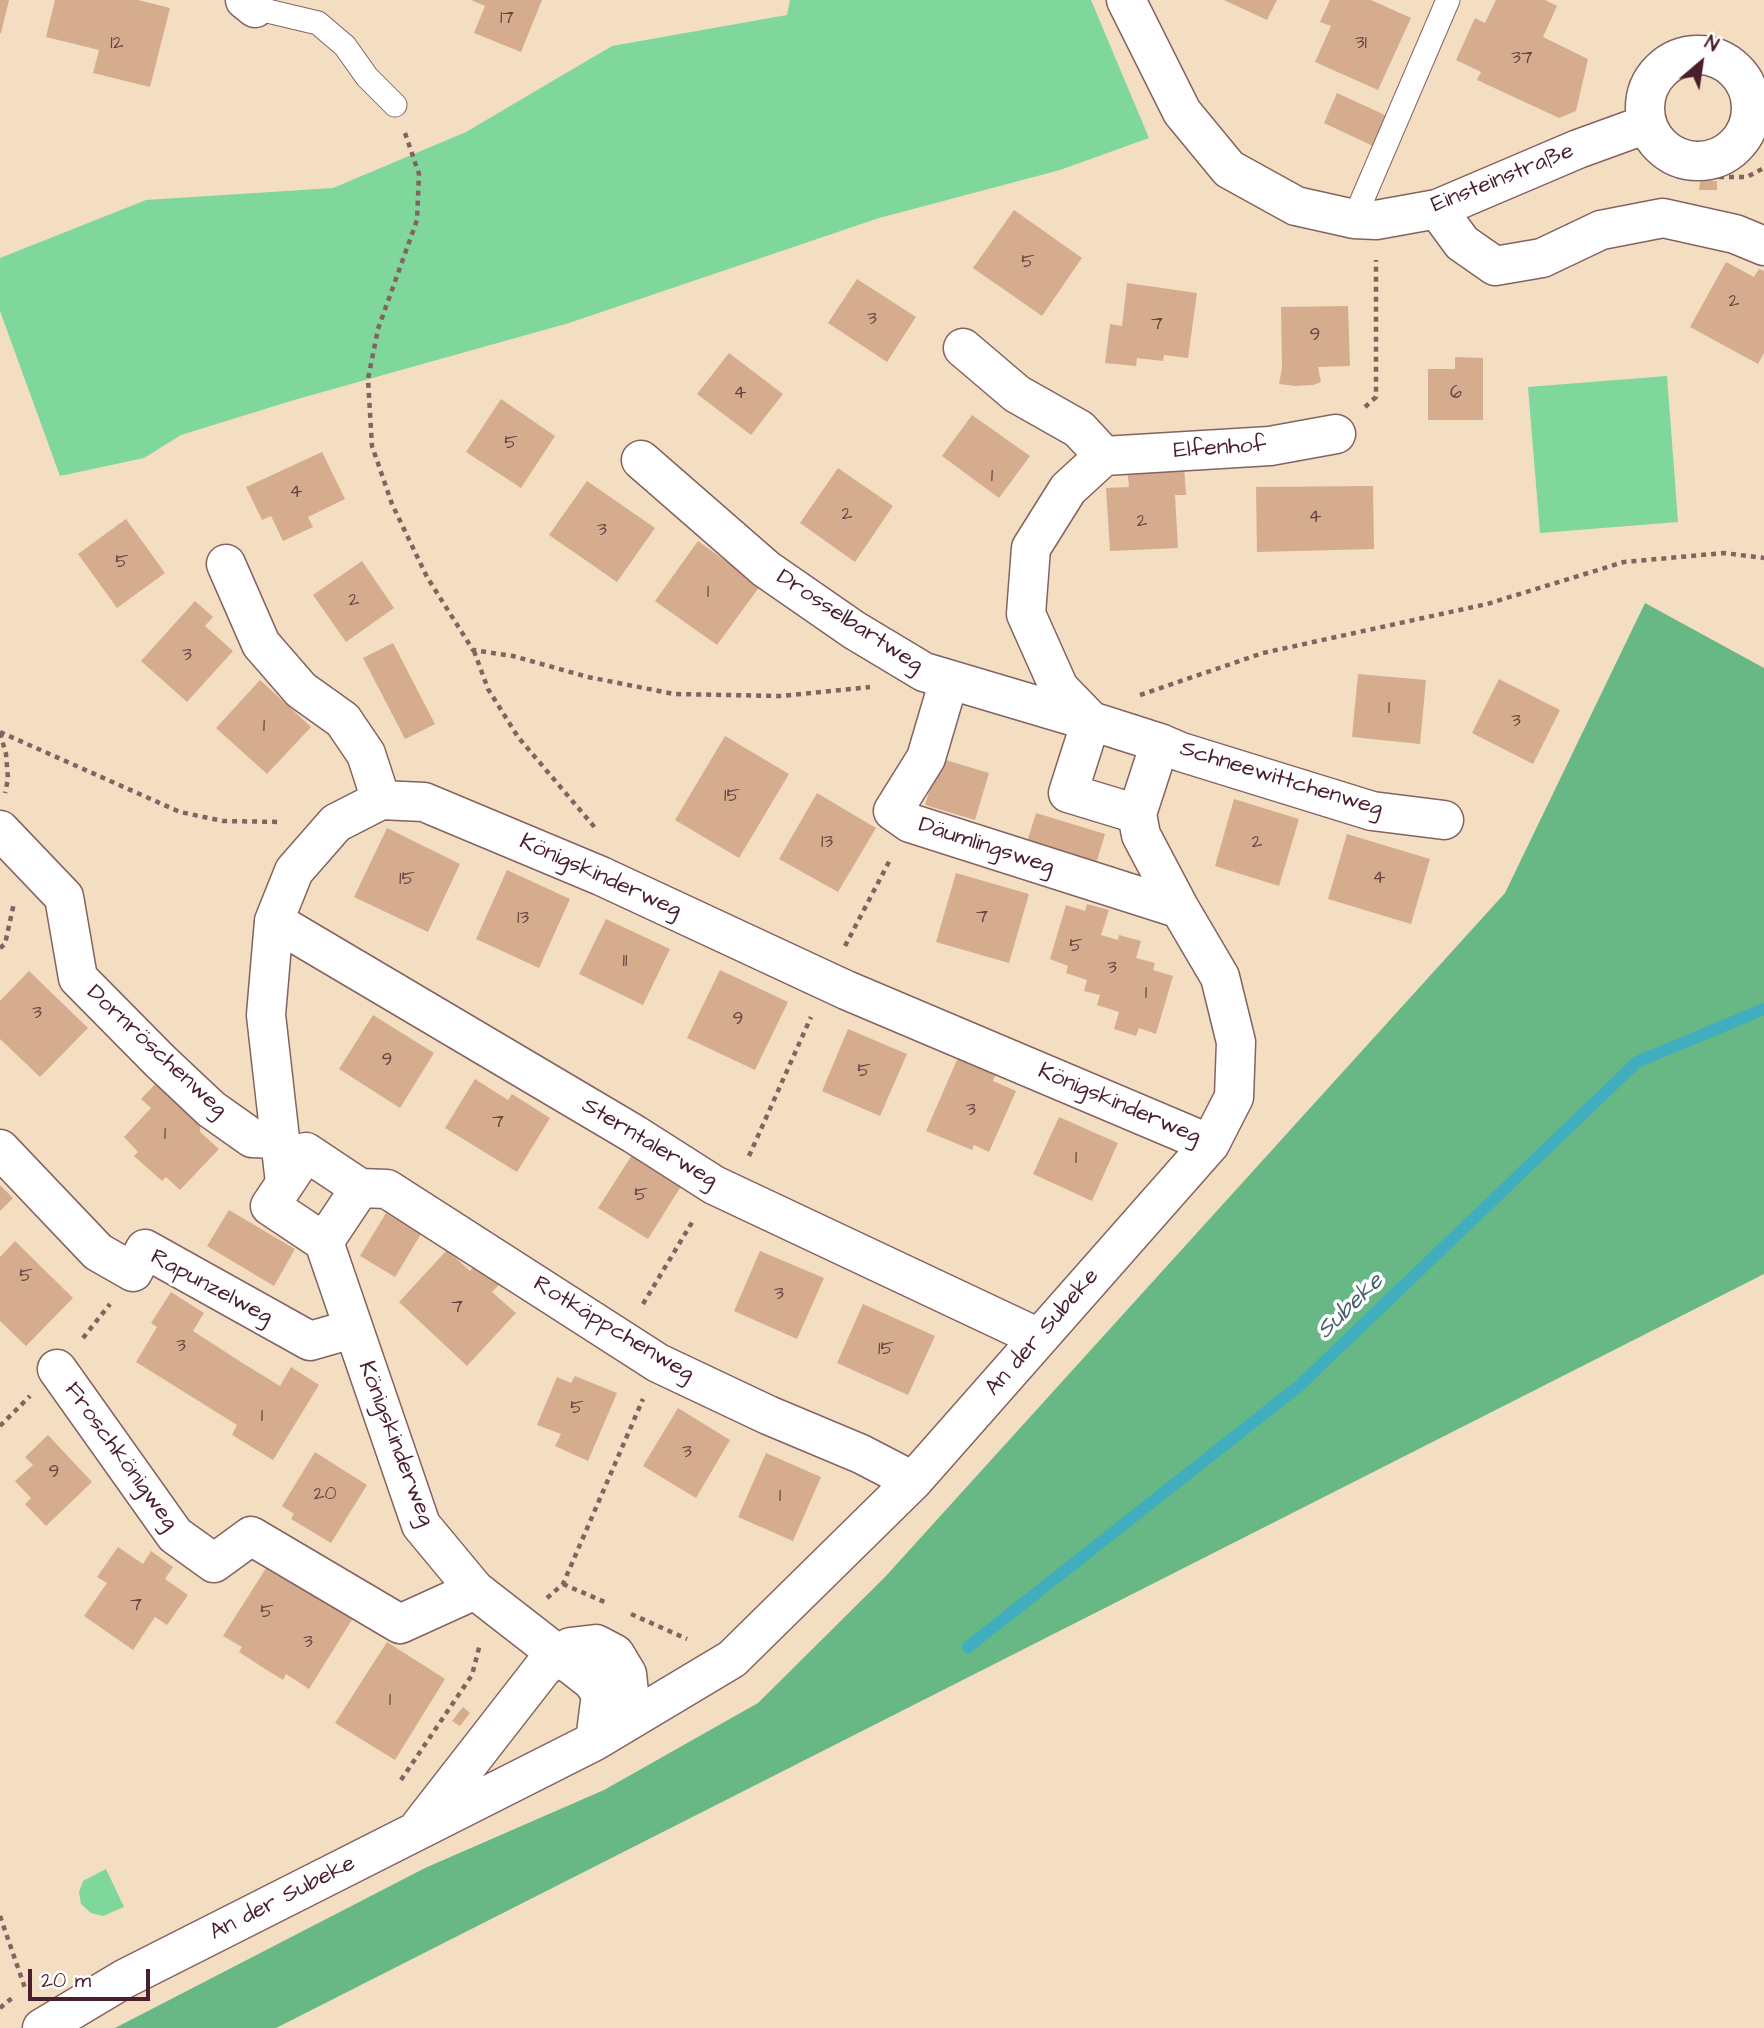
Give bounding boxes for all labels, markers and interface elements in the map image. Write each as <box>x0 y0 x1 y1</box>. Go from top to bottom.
house number: 17 <box>500 8 514 30</box>
north arrow <box>1666 28 1736 98</box>
text: N <box>1700 29 1723 59</box>
house number: 12 <box>110 33 124 55</box>
house number: 31 <box>1355 33 1367 55</box>
house number: 37 <box>1511 48 1533 70</box>
street label: Einsteinstraße <box>1428 138 1578 220</box>
house number: 5 <box>1021 252 1035 274</box>
house number: 2 <box>1729 291 1739 313</box>
house number: 3 <box>867 309 877 331</box>
house number: 7 <box>1151 314 1163 336</box>
house number: 9 <box>1310 325 1320 347</box>
house number: 4 <box>734 383 746 405</box>
house number: 6 <box>1450 383 1462 405</box>
street label: Elfenhof <box>1173 432 1267 466</box>
house number: 5 <box>504 433 518 455</box>
house number: 1 <box>991 466 993 488</box>
house number: 4 <box>290 482 302 504</box>
house number: 2 <box>842 504 852 526</box>
house number: 4 <box>1309 507 1321 529</box>
house number: 2 <box>1137 511 1147 533</box>
house number: 3 <box>597 520 607 542</box>
house number: 5 <box>115 552 129 574</box>
street label: Drosselbartweg <box>771 564 927 680</box>
house number: 1 <box>707 582 709 604</box>
house number: 2 <box>349 590 359 612</box>
house number: 3 <box>182 645 192 667</box>
house number: 1 <box>1388 698 1390 720</box>
house number: 3 <box>1511 711 1521 733</box>
house number: 1 <box>263 716 265 738</box>
street label: Schneewittchenweg <box>1176 736 1386 824</box>
house number: 15 <box>724 786 740 808</box>
street label: Däumlingsweg <box>915 812 1057 882</box>
street label: Königskinderweg <box>515 829 685 925</box>
house number: 13 <box>821 832 833 854</box>
house number: 2 <box>1252 832 1262 854</box>
house number: 4 <box>1373 868 1385 890</box>
house number: 15 <box>399 869 415 891</box>
house number: 7 <box>976 907 988 929</box>
house number: 13 <box>517 908 529 930</box>
house number: 5 <box>1069 936 1083 958</box>
house number: 11 <box>623 951 627 973</box>
house number: 3 <box>1107 958 1117 980</box>
street label: Dornröschenweg <box>80 980 232 1124</box>
house number: 1 <box>1145 983 1147 1005</box>
house number: 3 <box>32 1003 42 1025</box>
house number: 9 <box>733 1009 743 1031</box>
house number: 9 <box>382 1050 392 1072</box>
street label: Königskinderweg <box>1033 1058 1205 1152</box>
house number: 5 <box>857 1061 871 1083</box>
street label: Sterntalerweg <box>576 1093 722 1195</box>
house number: 3 <box>966 1100 976 1122</box>
house number: 7 <box>492 1112 504 1134</box>
house number: 1 <box>164 1124 166 1146</box>
house number: 1 <box>1075 1148 1077 1170</box>
house number: 5 <box>634 1185 648 1207</box>
street label: Rapunzelweg <box>145 1244 277 1332</box>
street label: An der Subeke <box>980 1264 1106 1402</box>
house number: 5 <box>19 1266 33 1288</box>
water label: Subeke <box>1312 1268 1390 1346</box>
street label: Rotkäppchenweg <box>528 1271 698 1389</box>
house number: 3 <box>774 1284 784 1306</box>
house number: 7 <box>451 1297 463 1319</box>
house number: 3 <box>176 1336 186 1358</box>
house number: 15 <box>878 1339 894 1361</box>
street label: Königskinderweg <box>351 1358 439 1530</box>
street label: Froschkönigweg <box>57 1378 183 1536</box>
house number: 5 <box>570 1398 584 1420</box>
house number: 1 <box>261 1406 263 1428</box>
house number: 3 <box>682 1442 692 1464</box>
house number: 9 <box>49 1462 59 1484</box>
house number: 20 <box>314 1484 336 1506</box>
house number: 1 <box>779 1486 781 1508</box>
house number: 7 <box>130 1595 142 1617</box>
house number: 5 <box>260 1602 274 1624</box>
house number: 3 <box>303 1632 313 1654</box>
house number: 1 <box>389 1690 391 1712</box>
street label: An der Subeke <box>205 1850 361 1948</box>
scale bar <box>32 1954 154 1998</box>
text: 20 m <box>41 1966 91 1995</box>

